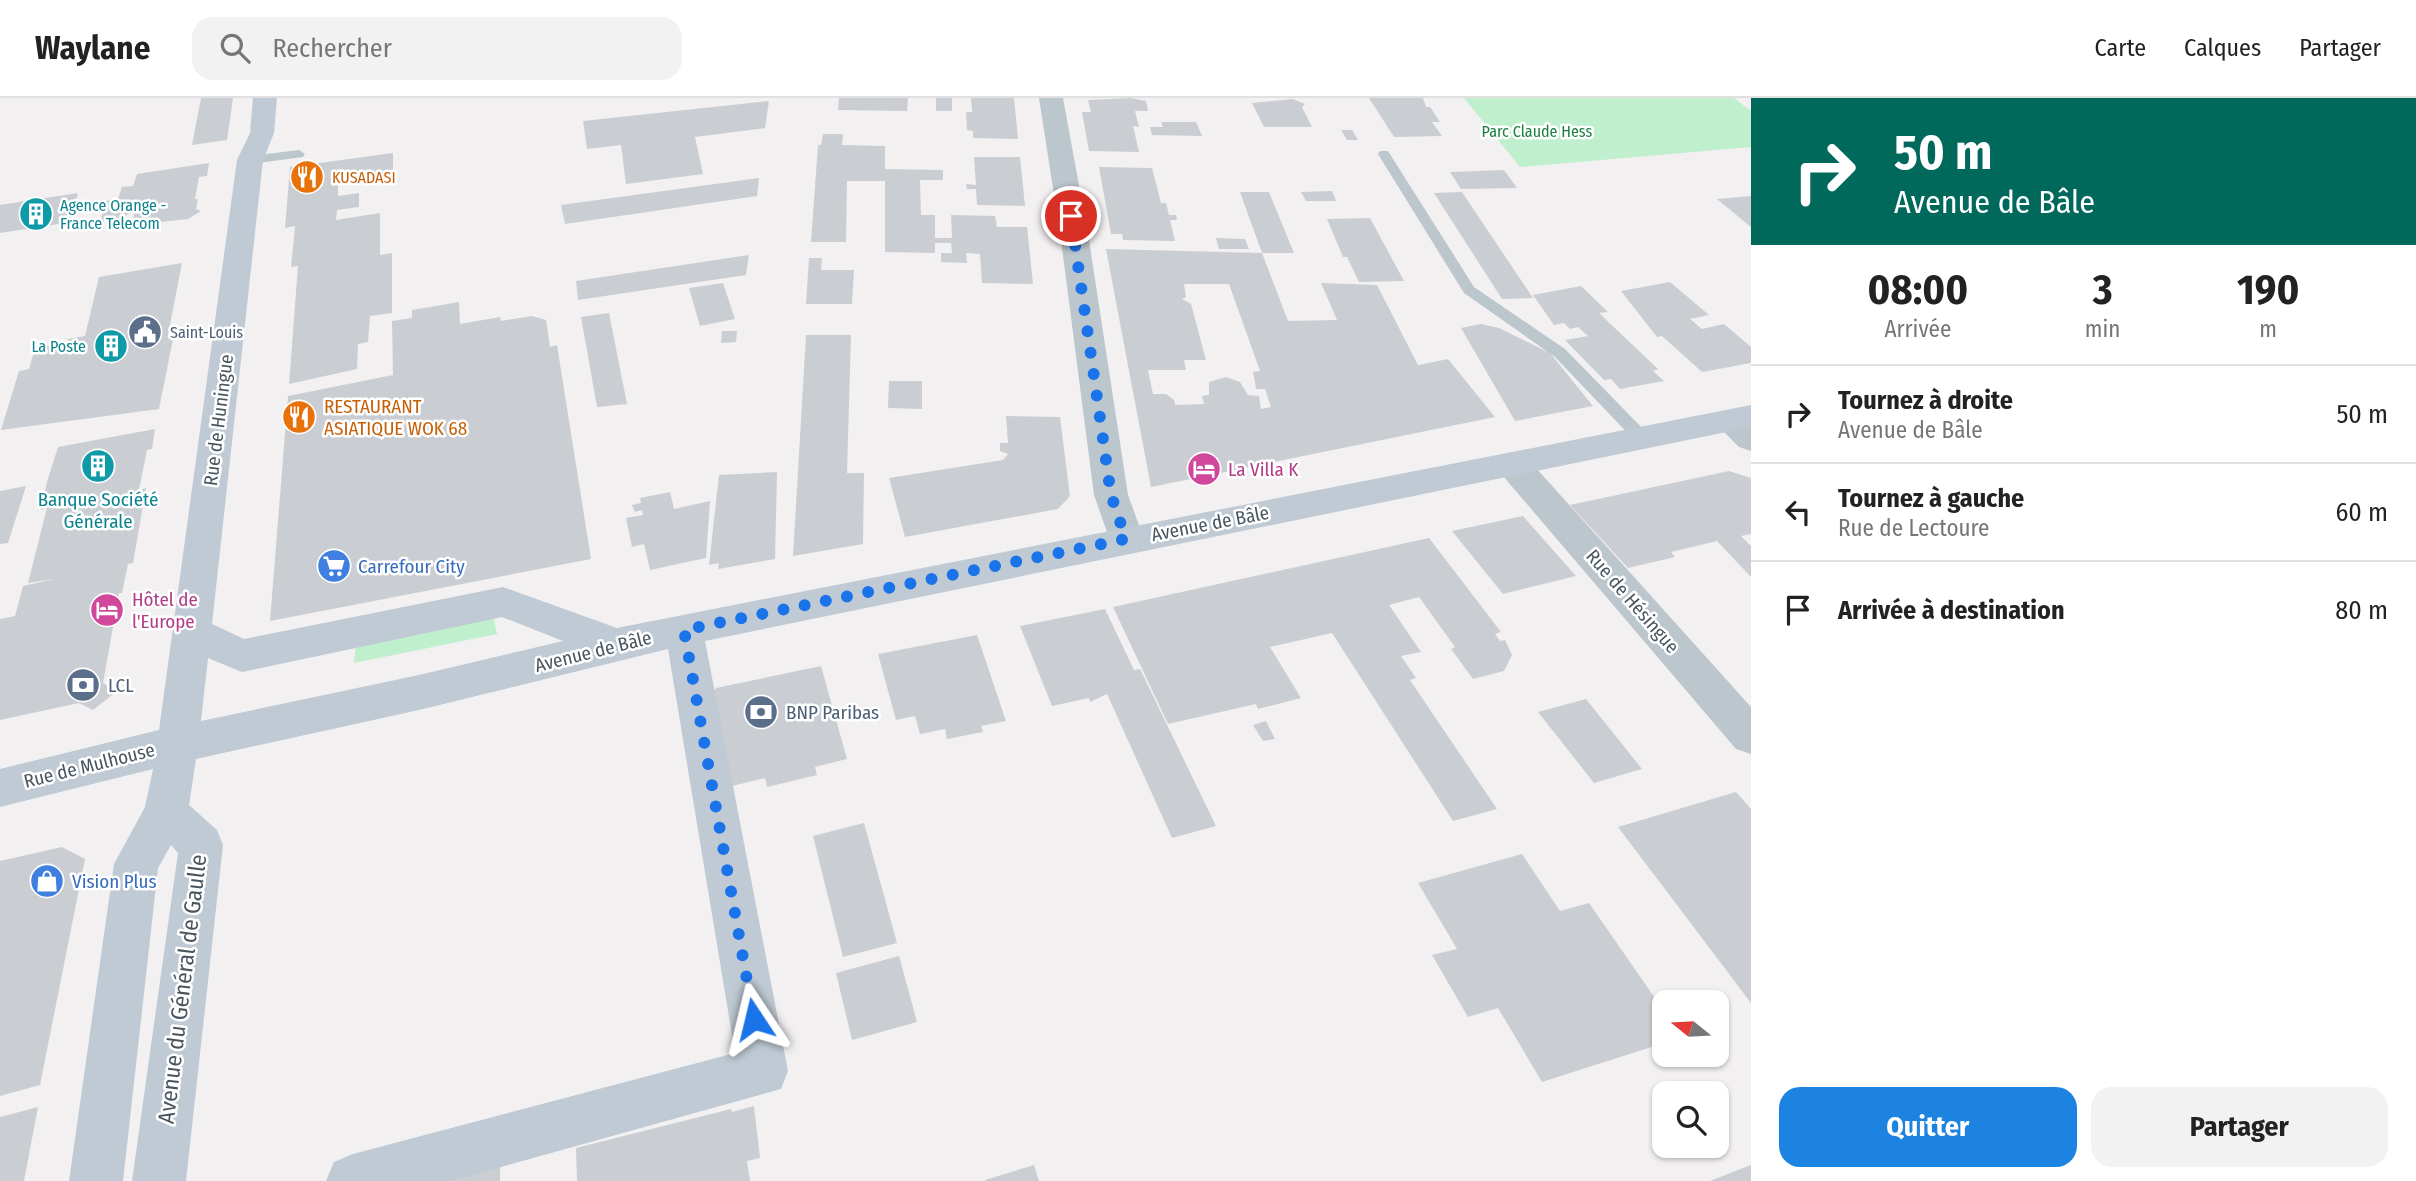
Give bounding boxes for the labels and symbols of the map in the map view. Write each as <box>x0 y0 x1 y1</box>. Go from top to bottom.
park label: Parc Claude Hess <box>1482 122 1593 141</box>
restaurant icon: KUSADASI <box>288 158 326 196</box>
place label: KUSADASI <box>332 168 396 187</box>
pin <box>1041 186 1101 246</box>
building icon: Agence Orange - France Telecom <box>17 195 55 233</box>
place label: Agence Orange - France Telecom <box>60 196 167 233</box>
public building icon: Saint-Louis <box>126 313 164 351</box>
place label: Saint-Louis <box>170 323 243 342</box>
building icon: La Poste <box>92 327 130 365</box>
place label: La Poste <box>31 337 86 356</box>
street label: Rue de Huningue <box>199 353 238 487</box>
place label: RESTAURANT ASIATIQUE WOK 68 <box>324 395 467 440</box>
restaurant icon: RESTAURANT ASIATIQUE WOK 68 <box>280 398 318 436</box>
building icon: Banque Société Générale <box>79 447 117 485</box>
hotel icon: La Villa K <box>1185 450 1223 488</box>
place label: La Villa K <box>1228 458 1299 481</box>
place label: Banque Société Générale <box>38 488 158 533</box>
street label: Avenue de Bâle <box>1149 501 1271 546</box>
street label: Rue de Hésingue <box>1581 545 1684 658</box>
supermarket icon: Carrefour City <box>315 547 353 585</box>
place label: Carrefour City <box>358 555 465 578</box>
place label: Hôtel de l'Europe <box>132 588 198 633</box>
hotel icon: Hôtel de l'Europe <box>88 591 126 629</box>
street label: Avenue de Bâle <box>532 626 654 677</box>
bank icon: LCL <box>64 666 102 704</box>
place label: LCL <box>108 674 134 697</box>
bank icon: BNP Paribas <box>742 693 780 731</box>
place label: BNP Paribas <box>786 701 879 724</box>
street label: Rue de Mulhouse <box>21 738 157 793</box>
street label: Avenue du Général de Gaulle <box>152 853 212 1125</box>
shop icon: Vision Plus <box>28 862 66 900</box>
place label: Vision Plus <box>72 870 157 893</box>
position arrow <box>717 982 791 1056</box>
north arrow <box>1652 990 1729 1068</box>

